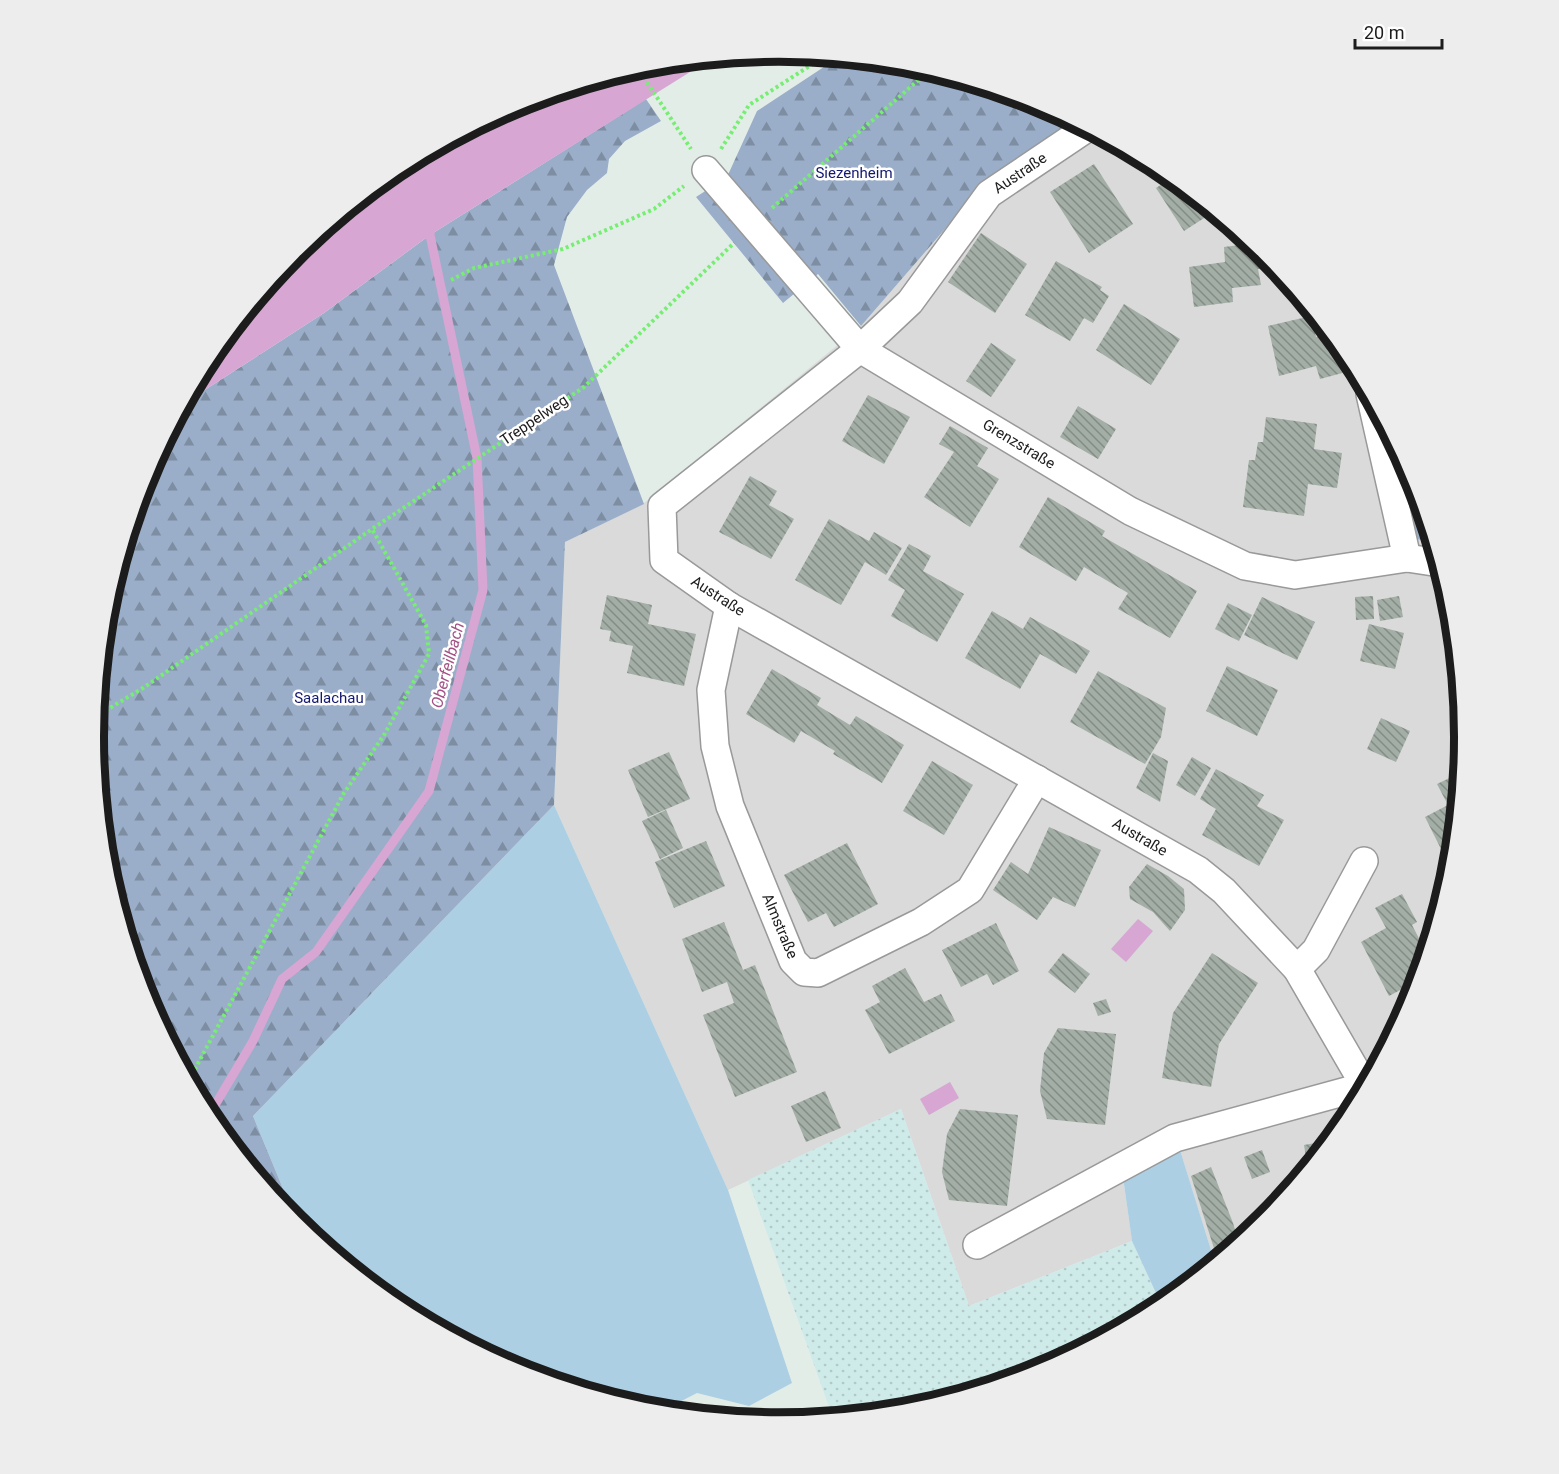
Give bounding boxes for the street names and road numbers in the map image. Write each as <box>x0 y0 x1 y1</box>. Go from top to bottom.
street label: Austraße <box>990 149 1050 197</box>
street label: Treppelweg <box>497 391 571 449</box>
street label: Grenzstraße <box>980 415 1059 473</box>
street label: Austraße <box>688 572 748 620</box>
street label: Austraße <box>1109 814 1171 860</box>
street label: Almstraße <box>758 891 802 961</box>

